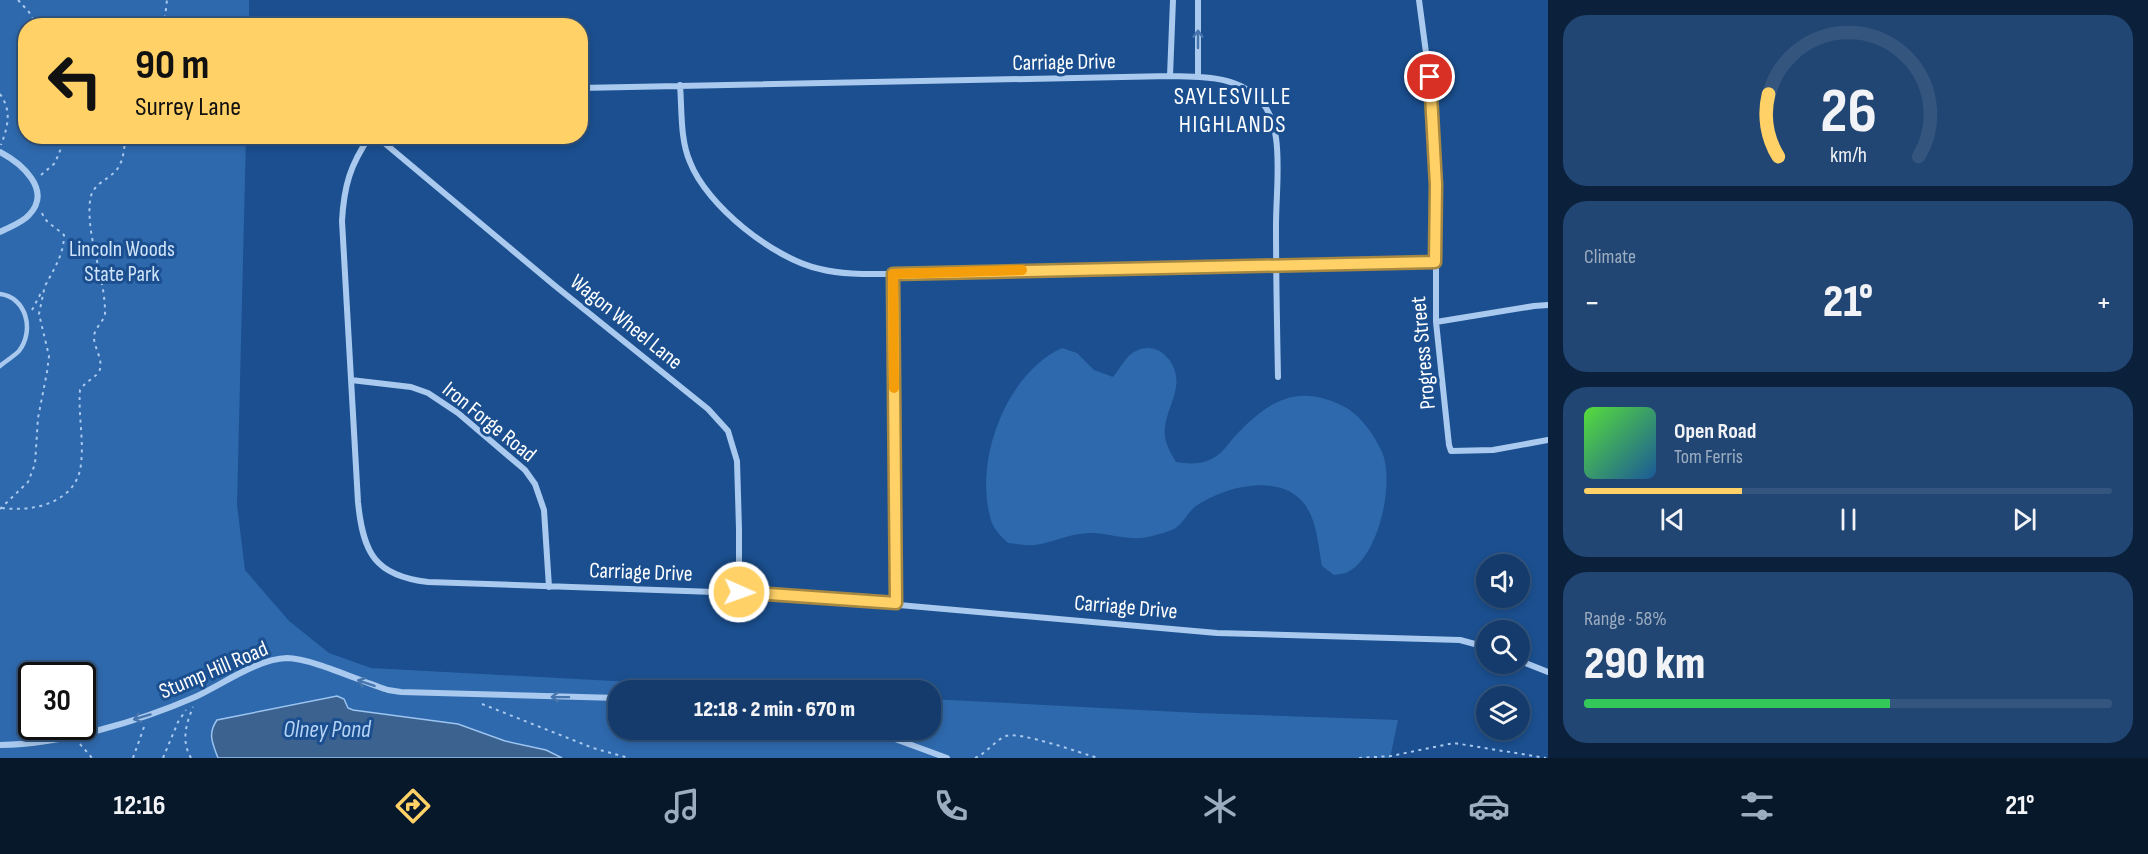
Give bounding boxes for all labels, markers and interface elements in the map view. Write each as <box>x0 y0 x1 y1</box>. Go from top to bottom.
one-way arrow <box>1192 29 1204 49</box>
text: 90 m <box>135 40 209 91</box>
icon: left <box>36 42 114 120</box>
street label: Carriage Drive <box>1012 48 1116 77</box>
pin <box>1404 51 1455 102</box>
icon: arrive <box>1413 60 1446 93</box>
text: 26 <box>1820 76 1876 151</box>
district label: SAYLESVILLE HIGHLANDS <box>1174 82 1292 139</box>
text: Surrey Lane <box>135 91 241 123</box>
text: km/h <box>1829 144 1867 169</box>
park label: Lincoln Woods State Park <box>69 236 175 288</box>
text: Climate <box>1584 245 1636 269</box>
street label: Wagon Wheel Lane <box>564 269 688 376</box>
text: 21° <box>1823 275 1873 330</box>
text: − <box>1584 283 1600 323</box>
text: + <box>2096 283 2112 323</box>
street label: Progress Street <box>1405 295 1442 411</box>
street label: Iron Forge Road <box>437 376 541 468</box>
text: Open Road <box>1674 418 1756 445</box>
text: Tom Ferris <box>1674 445 1743 469</box>
icon: previous <box>1656 503 1689 536</box>
icon: pause <box>1832 503 1865 536</box>
icon: next <box>2008 503 2041 536</box>
map controls <box>1476 554 1530 740</box>
button: sound <box>1476 554 1530 608</box>
street label: Carriage Drive <box>589 557 693 588</box>
position arrow <box>707 560 771 624</box>
street label: Carriage Drive <box>1073 590 1179 625</box>
text: Range · 58% <box>1584 607 1667 631</box>
button: search <box>1476 620 1530 674</box>
street label: Stump Hill Road <box>155 635 272 705</box>
text: 290 km <box>1584 637 1705 692</box>
speed limit sign: 30 <box>18 662 96 740</box>
one-way arrow <box>357 677 376 688</box>
button: layers <box>1476 686 1530 740</box>
one-way arrow <box>550 691 570 703</box>
text: 12:18 · 2 min · 670 m <box>694 696 855 723</box>
one-way arrow <box>133 712 152 723</box>
water label: Olney Pond <box>283 715 372 744</box>
icon: directions <box>392 785 434 827</box>
icon: music <box>661 785 703 827</box>
icon: phone <box>930 785 972 827</box>
icon: climate <box>1199 785 1241 827</box>
icon: car <box>1468 785 1510 827</box>
icon: filters <box>1736 785 1778 827</box>
text: 12:16 <box>113 790 165 822</box>
text: 21° <box>2005 790 2035 822</box>

